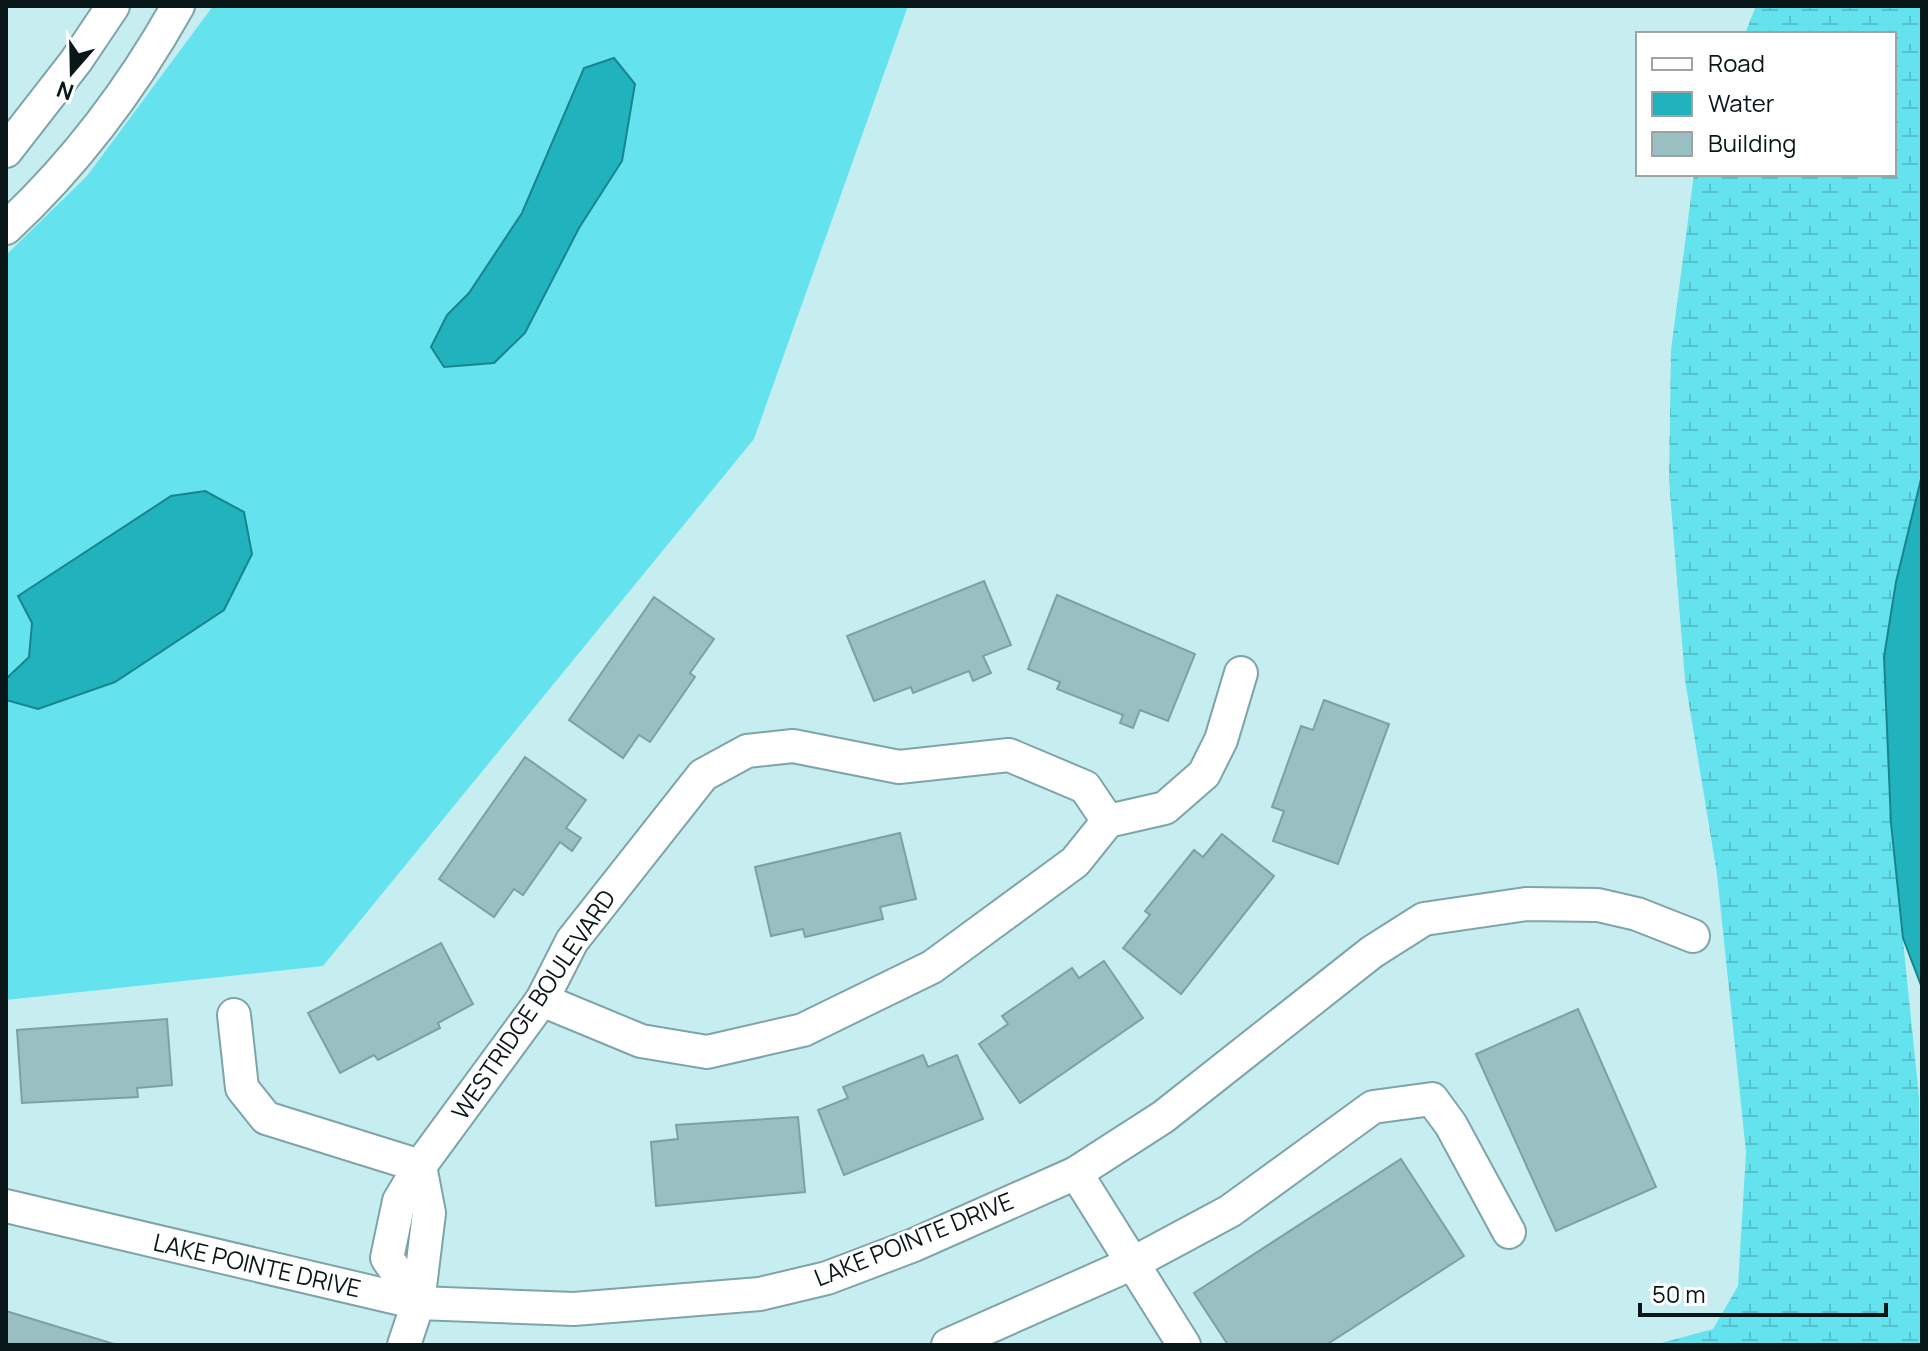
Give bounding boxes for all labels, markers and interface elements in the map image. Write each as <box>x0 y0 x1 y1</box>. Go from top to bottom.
north arrow <box>32 32 112 112</box>
legend <box>1636 32 1896 176</box>
text: Road <box>1708 46 1765 79</box>
text: N <box>53 74 78 108</box>
text: Water <box>1708 86 1775 119</box>
text: Building <box>1708 126 1796 159</box>
street label: WESTRIDGE BOULEVARD <box>443 883 622 1126</box>
street label: LAKE POINTE DRIVE <box>809 1184 1018 1294</box>
street label: LAKE POINTE DRIVE <box>150 1225 364 1304</box>
scale bar <box>1640 1267 1886 1317</box>
text: 50 m <box>1652 1277 1706 1310</box>

